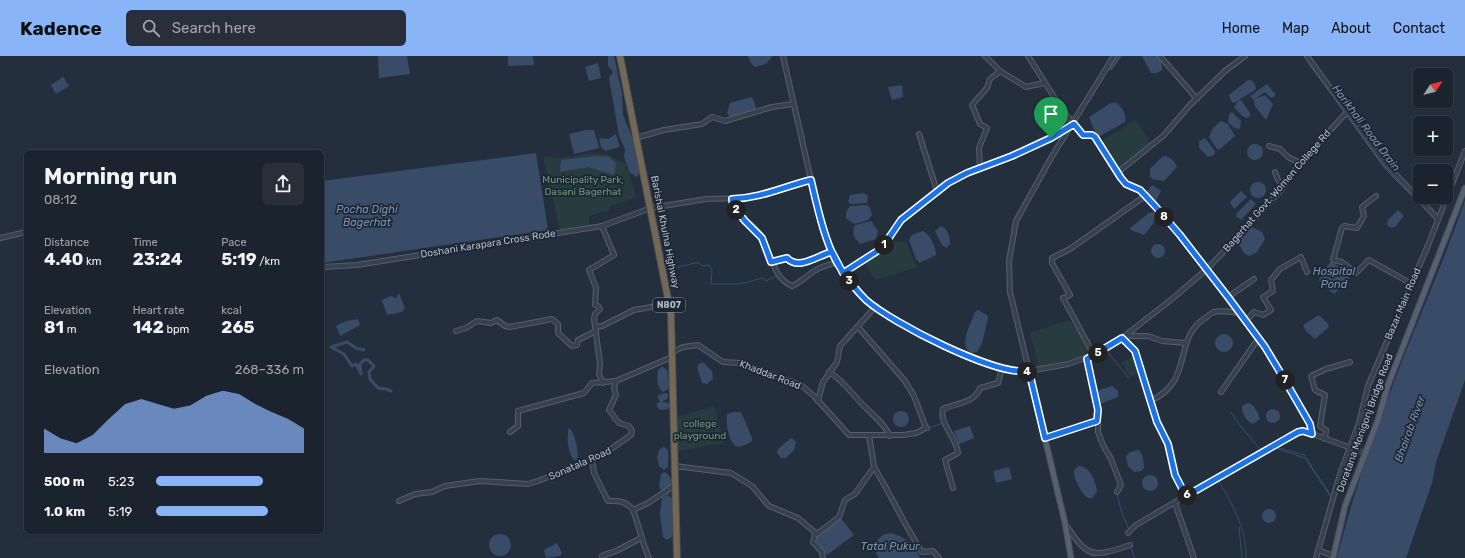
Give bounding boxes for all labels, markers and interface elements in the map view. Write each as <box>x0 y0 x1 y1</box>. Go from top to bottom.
search box <box>126 10 406 46</box>
text: Kadence <box>20 17 102 40</box>
icon: search <box>140 17 162 39</box>
text: Search here <box>172 19 256 37</box>
text: Home <box>1222 20 1260 37</box>
text: Map <box>1282 20 1309 37</box>
text: About <box>1331 20 1371 37</box>
text: Contact <box>1393 20 1445 37</box>
north arrow <box>1413 68 1453 108</box>
map controls <box>1413 68 1453 204</box>
water label: Harikhali Road Drain <box>1329 82 1403 174</box>
pin <box>1034 97 1068 138</box>
icon: arrive <box>1040 103 1062 125</box>
button: + <box>1413 116 1453 156</box>
street label: Bagerhat Govt. Women College Rd <box>1221 127 1333 255</box>
text: Morning run <box>44 163 177 190</box>
button: share <box>262 163 304 205</box>
button: − <box>1413 164 1453 204</box>
park label: Municipality Park, Dasani Bagerhat <box>542 174 624 198</box>
street label: Barishal Khulna Highway <box>648 174 682 290</box>
text: 08:12 <box>44 192 77 207</box>
pin: 2 <box>726 200 746 220</box>
water label: Pocha Dighi Bagerhat <box>336 203 398 229</box>
text: 2 <box>732 203 740 216</box>
pin: 8 <box>1154 207 1174 227</box>
text: 8 <box>1160 210 1168 223</box>
street label: Doshani Karapara Cross Rode <box>420 227 557 261</box>
pin: 1 <box>874 235 894 255</box>
text: Distance <box>44 236 89 249</box>
text: Time <box>133 236 158 249</box>
text: Pace <box>221 236 247 249</box>
text: 1 <box>881 238 887 251</box>
text: 4.40 <box>44 249 83 269</box>
text: 23:24 <box>133 249 182 269</box>
text: 5:19 <box>221 249 257 269</box>
text: km <box>83 255 102 268</box>
text: /km <box>257 255 280 268</box>
water label: Hospital Pond <box>1313 265 1355 291</box>
street label: Bazar Main Road <box>1382 266 1424 342</box>
pin: 3 <box>839 271 859 291</box>
text: 3 <box>845 274 853 287</box>
road number: N807 <box>653 298 685 312</box>
text: Elevation <box>44 304 91 317</box>
text: Heart rate <box>133 304 185 317</box>
text: kcal <box>221 304 242 317</box>
text: 81 <box>44 317 64 337</box>
text: 142 <box>133 317 164 337</box>
text: 265 <box>221 317 254 337</box>
text: m <box>64 323 76 336</box>
text: bpm <box>164 323 189 336</box>
pin: 5 <box>1088 343 1108 363</box>
text: 5 <box>1094 346 1102 359</box>
street label: Doratana Monigonj Bridge Road <box>1334 352 1396 494</box>
street label: Khaddar Road <box>738 358 802 392</box>
text: Elevation <box>44 362 100 377</box>
text: 268–336 m <box>235 362 304 377</box>
pin: 4 <box>1017 362 1037 382</box>
text: 4 <box>1023 365 1031 378</box>
pin: 7 <box>1275 370 1295 390</box>
text: 7 <box>1282 373 1288 386</box>
water label: Bhairab River <box>1392 394 1428 464</box>
park label: college playground <box>674 418 726 442</box>
street label: Sonatala Road <box>547 445 613 483</box>
text: 500 m <box>44 474 85 489</box>
text: 5:23 <box>108 474 135 489</box>
pin: 6 <box>1177 485 1197 505</box>
text: 6 <box>1183 488 1191 501</box>
text: 1.0 km <box>44 504 85 519</box>
text: 5:19 <box>108 504 132 519</box>
water label: Tatal Pukur <box>860 540 920 553</box>

